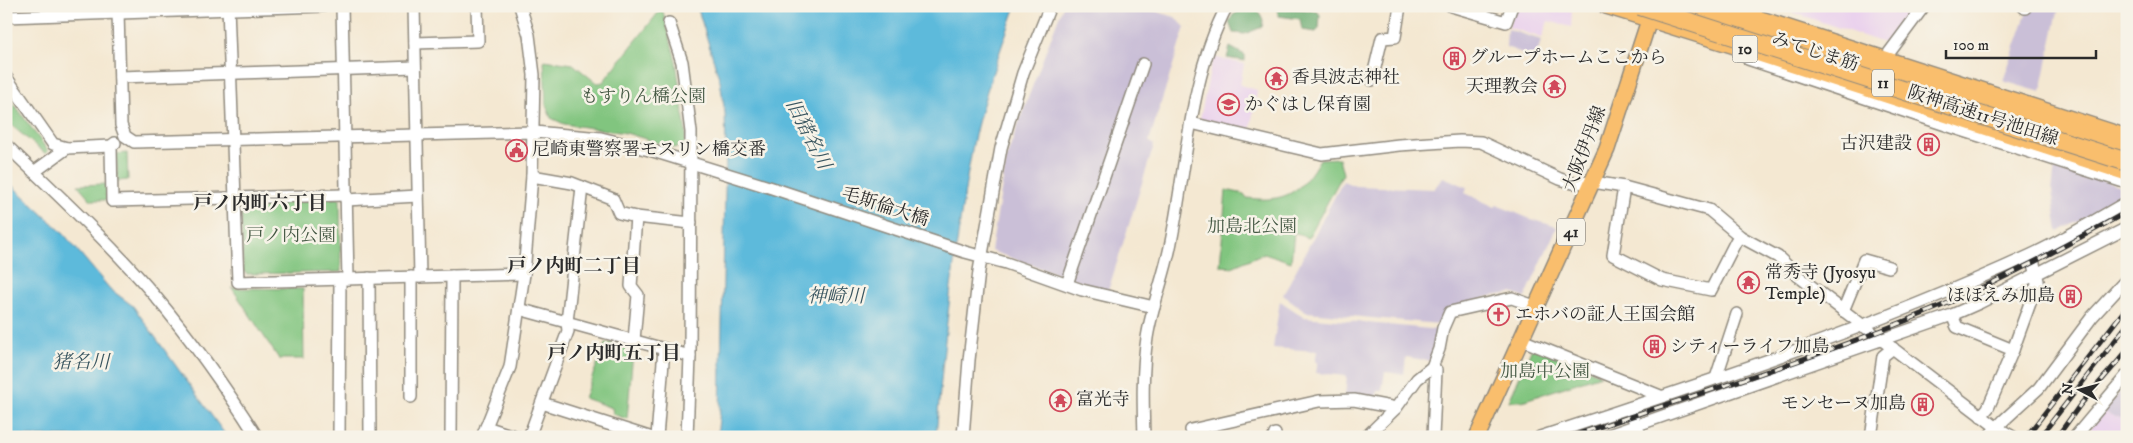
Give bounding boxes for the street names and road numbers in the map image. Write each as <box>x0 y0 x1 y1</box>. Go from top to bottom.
street label: みてじま筋 <box>1769 28 1861 76</box>
road number: 10 <box>1732 36 1758 62</box>
road number: 11 <box>1872 70 1894 96</box>
street label: 阪神高速11号池田線 <box>1905 81 2061 151</box>
street label: 大阪伊丹線 <box>1559 103 1611 195</box>
street label: 毛斯倫大橋 <box>839 183 931 231</box>
road number: 41 <box>1557 218 1585 246</box>

